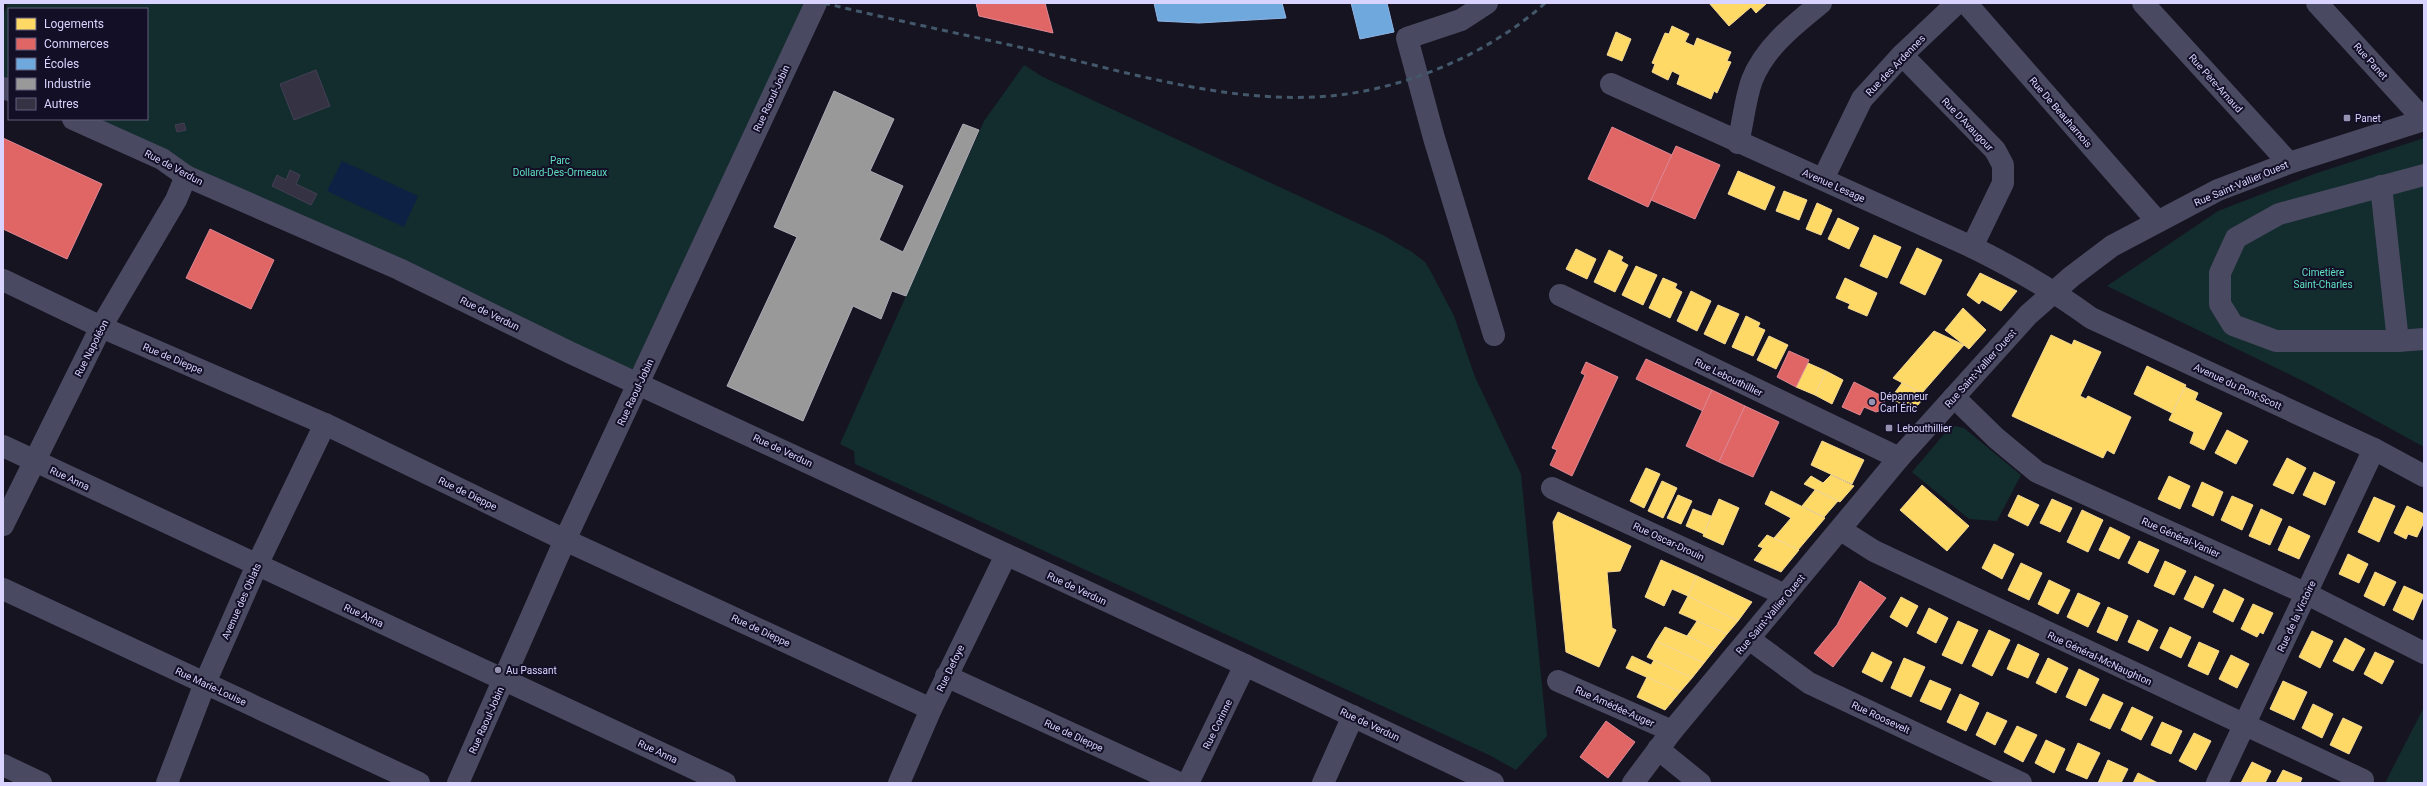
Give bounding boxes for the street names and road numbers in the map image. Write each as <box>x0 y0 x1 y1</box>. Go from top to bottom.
street label: Rue des Ardennes <box>1864 33 1927 98</box>
street label: Rue Panet <box>2351 41 2390 82</box>
street label: Rue Père-Arnaud <box>2187 52 2245 115</box>
street label: Rue Raoul-Jobin <box>751 63 792 133</box>
street label: Rue De Beauharnois <box>2027 75 2094 150</box>
street label: Rue D'Avaugour <box>1940 96 1996 154</box>
street label: Rue de Verdun <box>143 147 205 187</box>
street label: Rue Saint-Vallier Ouest <box>2193 159 2290 208</box>
street label: Avenue Lesage <box>1801 167 1867 204</box>
street label: Rue de Verdun <box>458 294 521 332</box>
street label: Rue Napoléon <box>72 318 110 378</box>
street label: Rue Saint-Vallier Ouest <box>1942 327 2018 410</box>
street label: Rue de Dieppe <box>141 341 204 376</box>
street label: Rue Lebouthillier <box>1693 356 1765 399</box>
street label: Rue Raoul-Jobin <box>615 357 656 427</box>
street label: Avenue du Pont-Scott <box>2192 361 2284 412</box>
street label: Rue de Verdun <box>751 432 814 469</box>
street label: Rue Anna <box>48 464 91 492</box>
street label: Rue de Dieppe <box>437 475 499 512</box>
street label: Rue Général-Vanier <box>2140 515 2222 560</box>
street label: Rue Oscar-Drouin <box>1631 520 1706 563</box>
street label: Avenue des Oblats <box>220 561 263 641</box>
street label: Rue de Verdun <box>1045 570 1108 607</box>
street label: Rue Saint-Vallier Ouest <box>1734 572 1807 657</box>
street label: Rue de la Victoire <box>2275 579 2318 654</box>
street label: Rue Anna <box>342 601 385 629</box>
street label: Rue de Dieppe <box>730 612 792 649</box>
street label: Rue Général-McNaughton <box>2046 629 2154 687</box>
street label: Rue Defoye <box>934 643 966 693</box>
street label: Rue Marie-Louise <box>174 665 248 708</box>
street label: Rue Amédée-Auger <box>1574 684 1657 729</box>
street label: Rue Raoul-Jobin <box>467 685 506 755</box>
street label: Rue Corinne <box>1201 698 1234 751</box>
street label: Rue Roosevelt <box>1850 699 1912 736</box>
street label: Rue de Verdun <box>1338 706 1401 743</box>
street label: Rue de Dieppe <box>1043 717 1105 754</box>
street label: Rue Anna <box>636 737 679 765</box>

